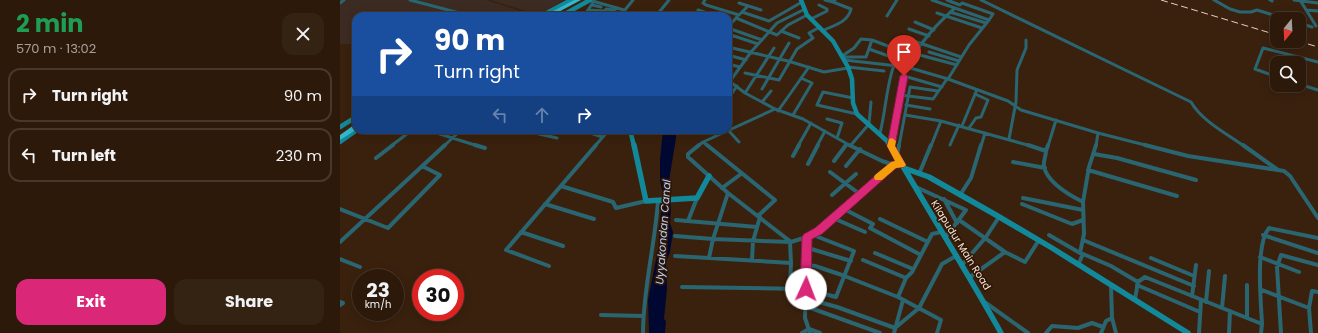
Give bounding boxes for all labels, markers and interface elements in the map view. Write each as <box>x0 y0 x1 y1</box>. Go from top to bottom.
text: 2 min <box>16 7 83 40</box>
north arrow <box>1270 12 1306 48</box>
map controls <box>1270 12 1306 92</box>
button: close <box>282 13 324 55</box>
text: 90 m <box>434 21 505 60</box>
icon: right <box>368 28 420 80</box>
pin <box>887 35 921 76</box>
text: 570 m · 13:02 <box>16 39 96 58</box>
icon: arrive <box>893 41 915 63</box>
button: search <box>1270 56 1306 92</box>
text: Turn right <box>434 59 520 84</box>
icon: right <box>18 84 40 106</box>
text: Turn right <box>52 85 128 106</box>
text: 90 m <box>284 85 322 106</box>
icon: left <box>489 104 511 126</box>
icon: ahead <box>531 104 553 126</box>
icon: right <box>573 104 595 126</box>
icon: left <box>18 144 40 166</box>
text: Turn left <box>52 145 116 166</box>
text: 230 m <box>276 145 322 166</box>
water label: Uyyakondan Canal <box>651 179 675 285</box>
street label: Kilapudur Main Road <box>927 197 995 293</box>
position arrow <box>785 268 827 310</box>
speed limit sign: 30 <box>412 269 464 321</box>
text: 23 <box>366 276 390 304</box>
button: Exit <box>16 279 166 325</box>
button: Share <box>174 279 324 325</box>
text: km/h <box>365 297 391 312</box>

